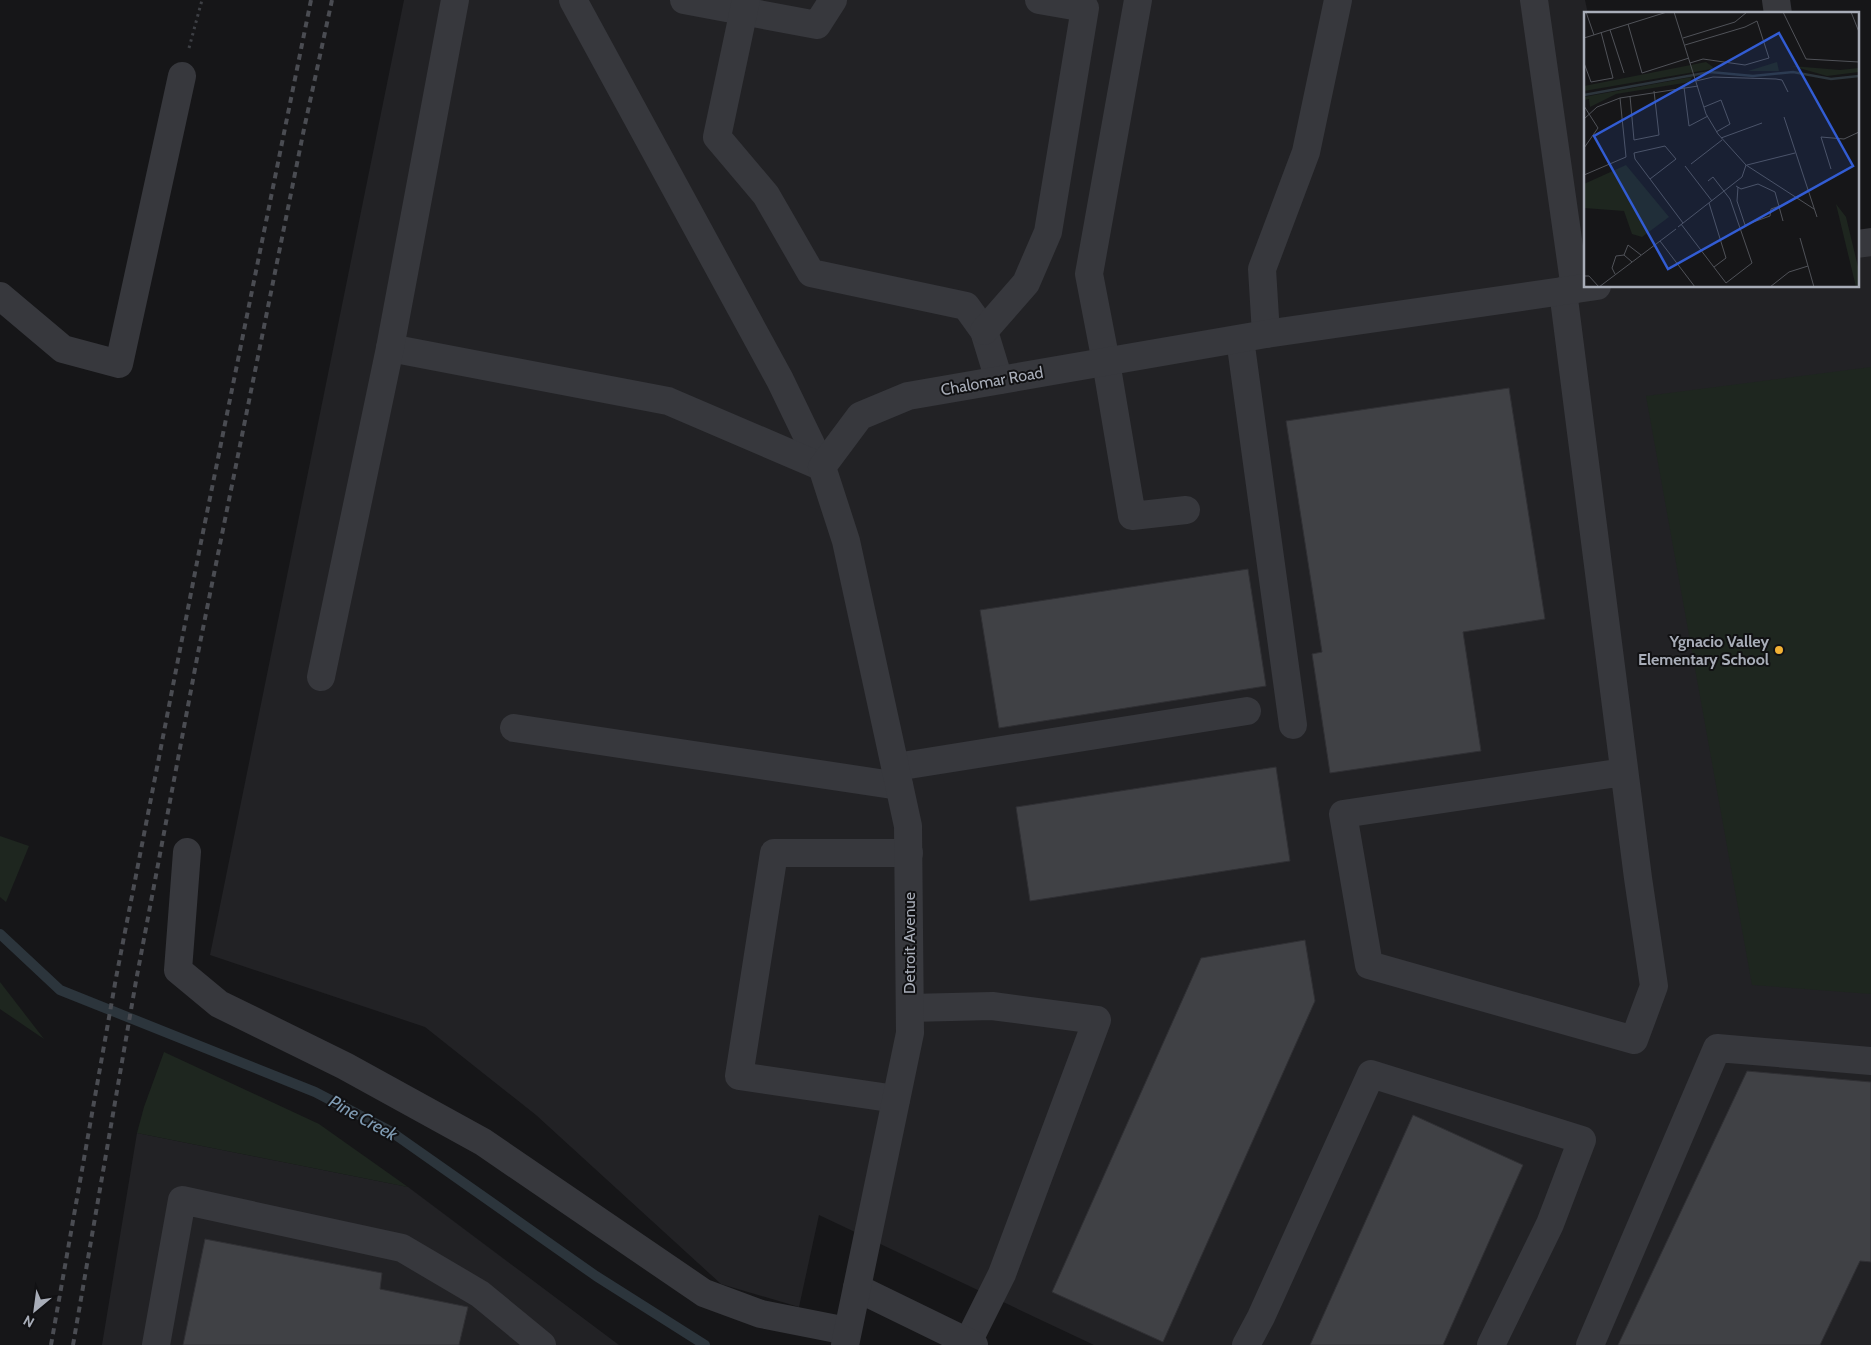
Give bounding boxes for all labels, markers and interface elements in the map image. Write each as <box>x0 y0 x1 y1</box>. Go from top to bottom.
inset map <box>1584 12 1858 288</box>
street label: Chalomar Road <box>939 363 1045 399</box>
place label: Ygnacio Valley Elementary School <box>1638 632 1769 669</box>
marker: Ygnacio Valley Elementary School <box>1773 644 1785 656</box>
street label: Detroit Avenue <box>900 892 919 994</box>
water label: Pine Creek <box>325 1090 402 1146</box>
north arrow <box>10 1285 60 1335</box>
text: N <box>20 1311 37 1332</box>

